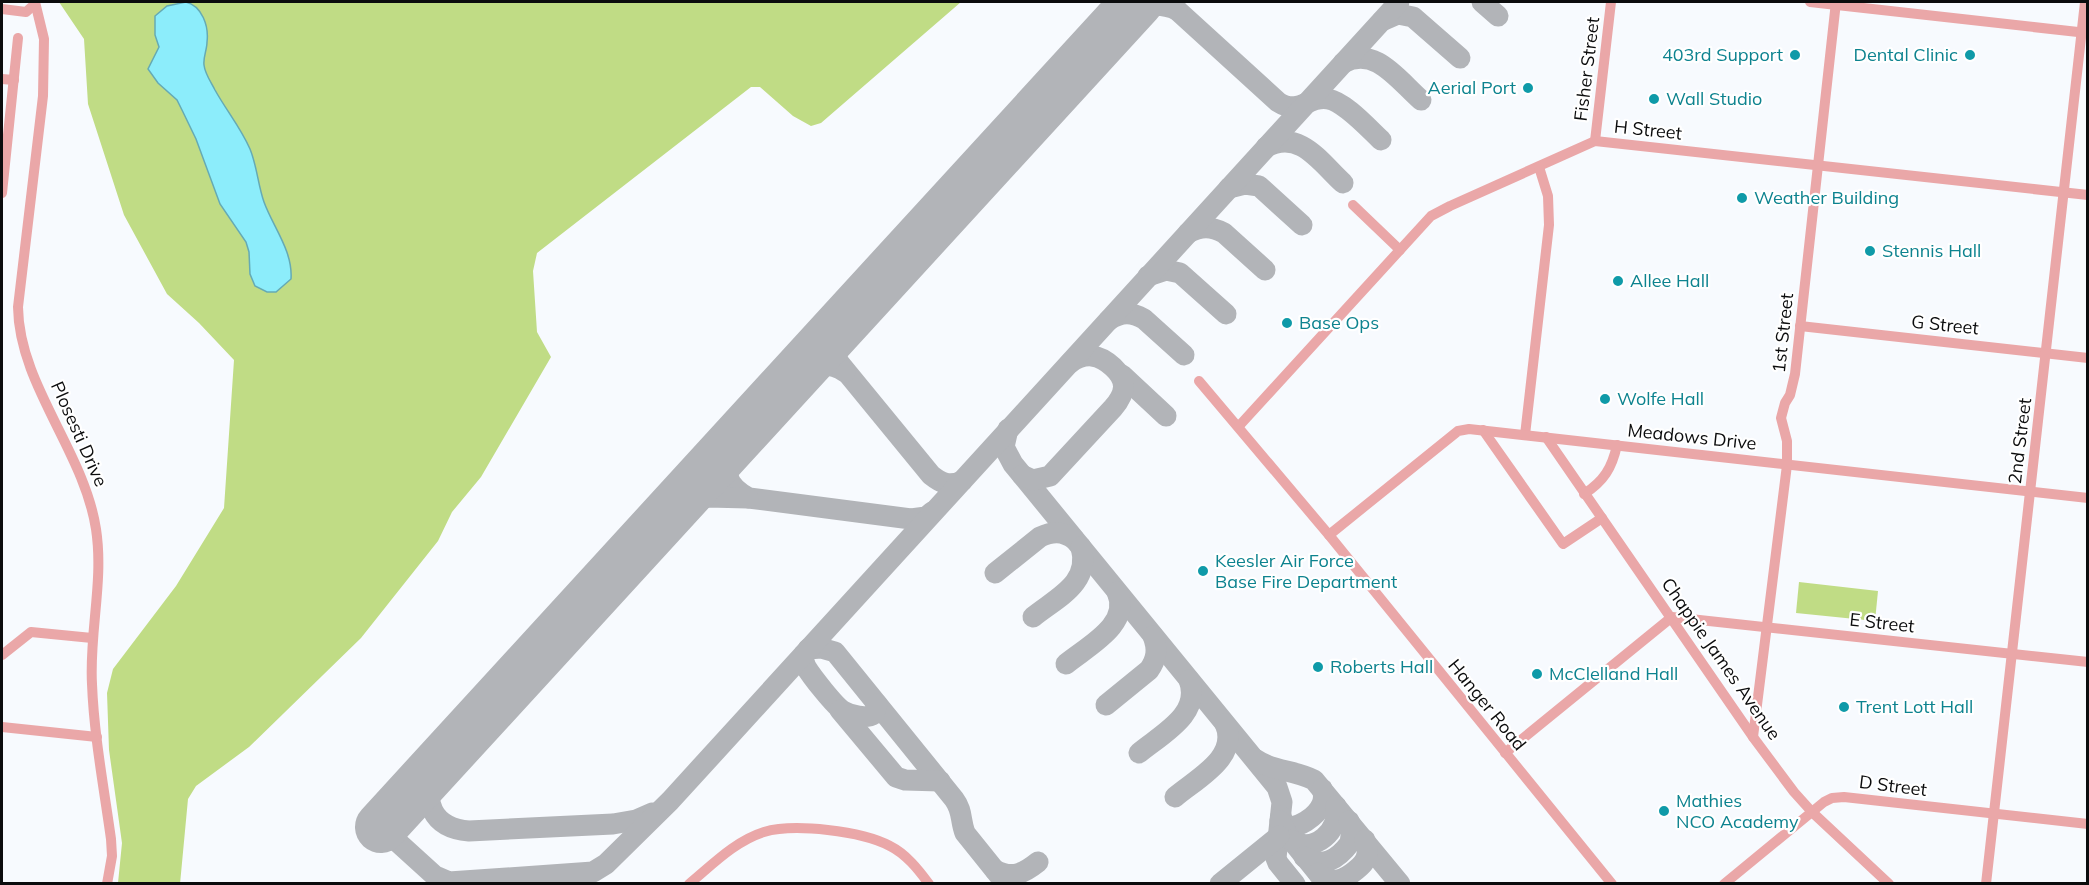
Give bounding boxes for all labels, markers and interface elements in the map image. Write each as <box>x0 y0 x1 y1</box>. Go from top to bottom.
street label: Fisher Street <box>1569 16 1604 122</box>
place label: 403rd Support <box>1662 43 1783 66</box>
place label: Dental Clinic <box>1854 43 1958 66</box>
marker: 403rd Support <box>1788 48 1802 62</box>
marker: Dental Clinic <box>1963 48 1977 62</box>
place label: Aerial Port <box>1428 76 1516 99</box>
marker: Aerial Port <box>1521 81 1535 95</box>
place label: Wall Studio <box>1666 87 1762 110</box>
marker: Wall Studio <box>1647 92 1661 106</box>
street label: H Street <box>1613 114 1683 145</box>
place label: Weather Building <box>1754 186 1899 209</box>
marker: Weather Building <box>1735 191 1749 205</box>
place label: Stennis Hall <box>1882 239 1981 262</box>
marker: Stennis Hall <box>1863 244 1877 258</box>
place label: Allee Hall <box>1630 269 1709 292</box>
marker: Allee Hall <box>1611 274 1625 288</box>
street label: 1st Street <box>1767 292 1798 374</box>
street label: G Street <box>1910 310 1980 339</box>
place label: Base Ops <box>1299 311 1379 334</box>
marker: Base Ops <box>1280 316 1294 330</box>
street label: Plosesti Drive <box>46 378 113 490</box>
place label: Wolfe Hall <box>1617 387 1704 410</box>
marker: Wolfe Hall <box>1598 392 1612 406</box>
street label: 2nd Street <box>2003 397 2036 485</box>
street label: Meadows Drive <box>1626 418 1758 455</box>
place label: Keesler Air Force Base Fire Department <box>1215 549 1397 593</box>
marker: Keesler Air Force Base Fire Department <box>1196 564 1210 578</box>
street label: Chappie James Avenue <box>1657 573 1786 744</box>
street label: E Street <box>1848 608 1916 637</box>
street label: Hanger Road <box>1443 654 1531 755</box>
place label: Roberts Hall <box>1330 655 1433 678</box>
marker: Roberts Hall <box>1311 660 1325 674</box>
place label: McClelland Hall <box>1549 662 1678 685</box>
marker: McClelland Hall <box>1530 667 1544 681</box>
place label: Trent Lott Hall <box>1856 695 1973 718</box>
marker: Trent Lott Hall <box>1837 700 1851 714</box>
street label: D Street <box>1858 770 1928 801</box>
place label: Mathies NCO Academy <box>1676 789 1799 833</box>
marker: Mathies NCO Academy <box>1657 804 1671 818</box>

